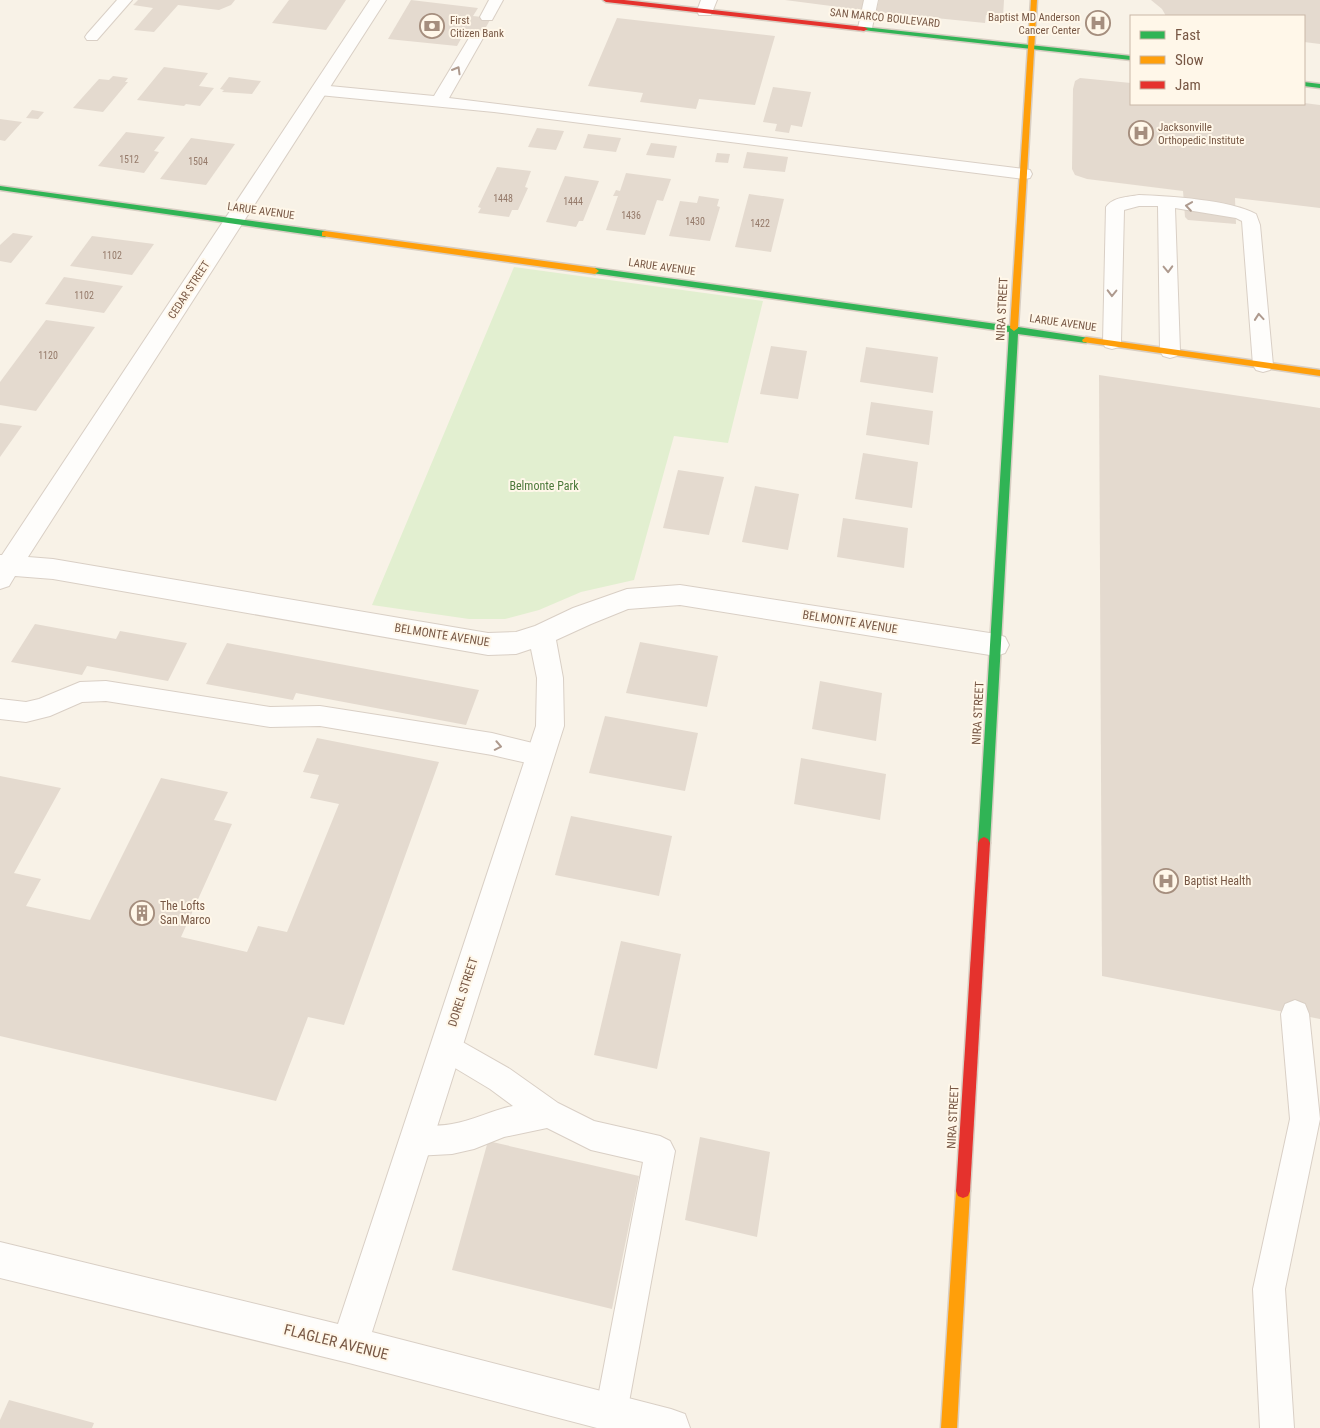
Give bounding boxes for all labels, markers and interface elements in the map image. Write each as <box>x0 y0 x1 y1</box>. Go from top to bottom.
street label: SAN MARCO BOULEVARD <box>829 6 941 30</box>
hospital icon: Baptist MD Anderson Cancer Center <box>1085 10 1111 36</box>
place label: Baptist MD Anderson Cancer Center <box>988 11 1081 37</box>
bank icon: First Citizen Bank <box>419 13 445 39</box>
place label: First Citizen Bank <box>450 14 504 40</box>
legend <box>1130 15 1305 105</box>
text: Fast <box>1175 26 1200 44</box>
text: Slow <box>1175 51 1204 69</box>
one-way arrow <box>451 67 461 76</box>
text: Jam <box>1175 76 1201 94</box>
hospital icon: Jacksonville Orthopedic Institute <box>1128 120 1154 146</box>
place label: Jacksonville Orthopedic Institute <box>1158 121 1244 147</box>
house number: 1512 <box>119 154 139 165</box>
house number: 1504 <box>188 156 208 167</box>
house number: 1448 <box>493 193 513 204</box>
house number: 1444 <box>563 196 583 207</box>
street label: LARUE AVENUE <box>227 200 296 222</box>
one-way arrow <box>1185 201 1193 212</box>
house number: 1436 <box>621 210 641 221</box>
house number: 1430 <box>685 216 705 227</box>
house number: 1422 <box>750 218 770 229</box>
house number: 1102 <box>102 250 122 261</box>
street label: LARUE AVENUE <box>628 256 697 278</box>
street label: CEDAR STREET <box>165 258 213 321</box>
one-way arrow <box>1162 265 1173 273</box>
street label: NIRA STREET <box>993 277 1011 341</box>
house number: 1102 <box>74 290 94 301</box>
one-way arrow <box>1107 290 1117 297</box>
street label: LARUE AVENUE <box>1029 312 1098 334</box>
one-way arrow <box>1254 313 1265 321</box>
house number: 1120 <box>38 350 58 361</box>
park label: Belmonte Park <box>509 479 579 493</box>
street label: BELMONTE AVENUE <box>802 608 899 636</box>
street label: BELMONTE AVENUE <box>394 621 491 649</box>
street label: NIRA STREET <box>969 681 987 745</box>
one-way arrow <box>493 740 502 750</box>
hospital icon: Baptist Health <box>1153 868 1179 894</box>
place label: Baptist Health <box>1184 874 1251 888</box>
place label: The Lofts San Marco <box>160 899 210 927</box>
building icon: The Lofts San Marco <box>129 900 155 926</box>
street label: DOREL STREET <box>445 956 481 1028</box>
street label: NIRA STREET <box>944 1085 962 1149</box>
street label: FLAGLER AVENUE <box>282 1320 390 1364</box>

